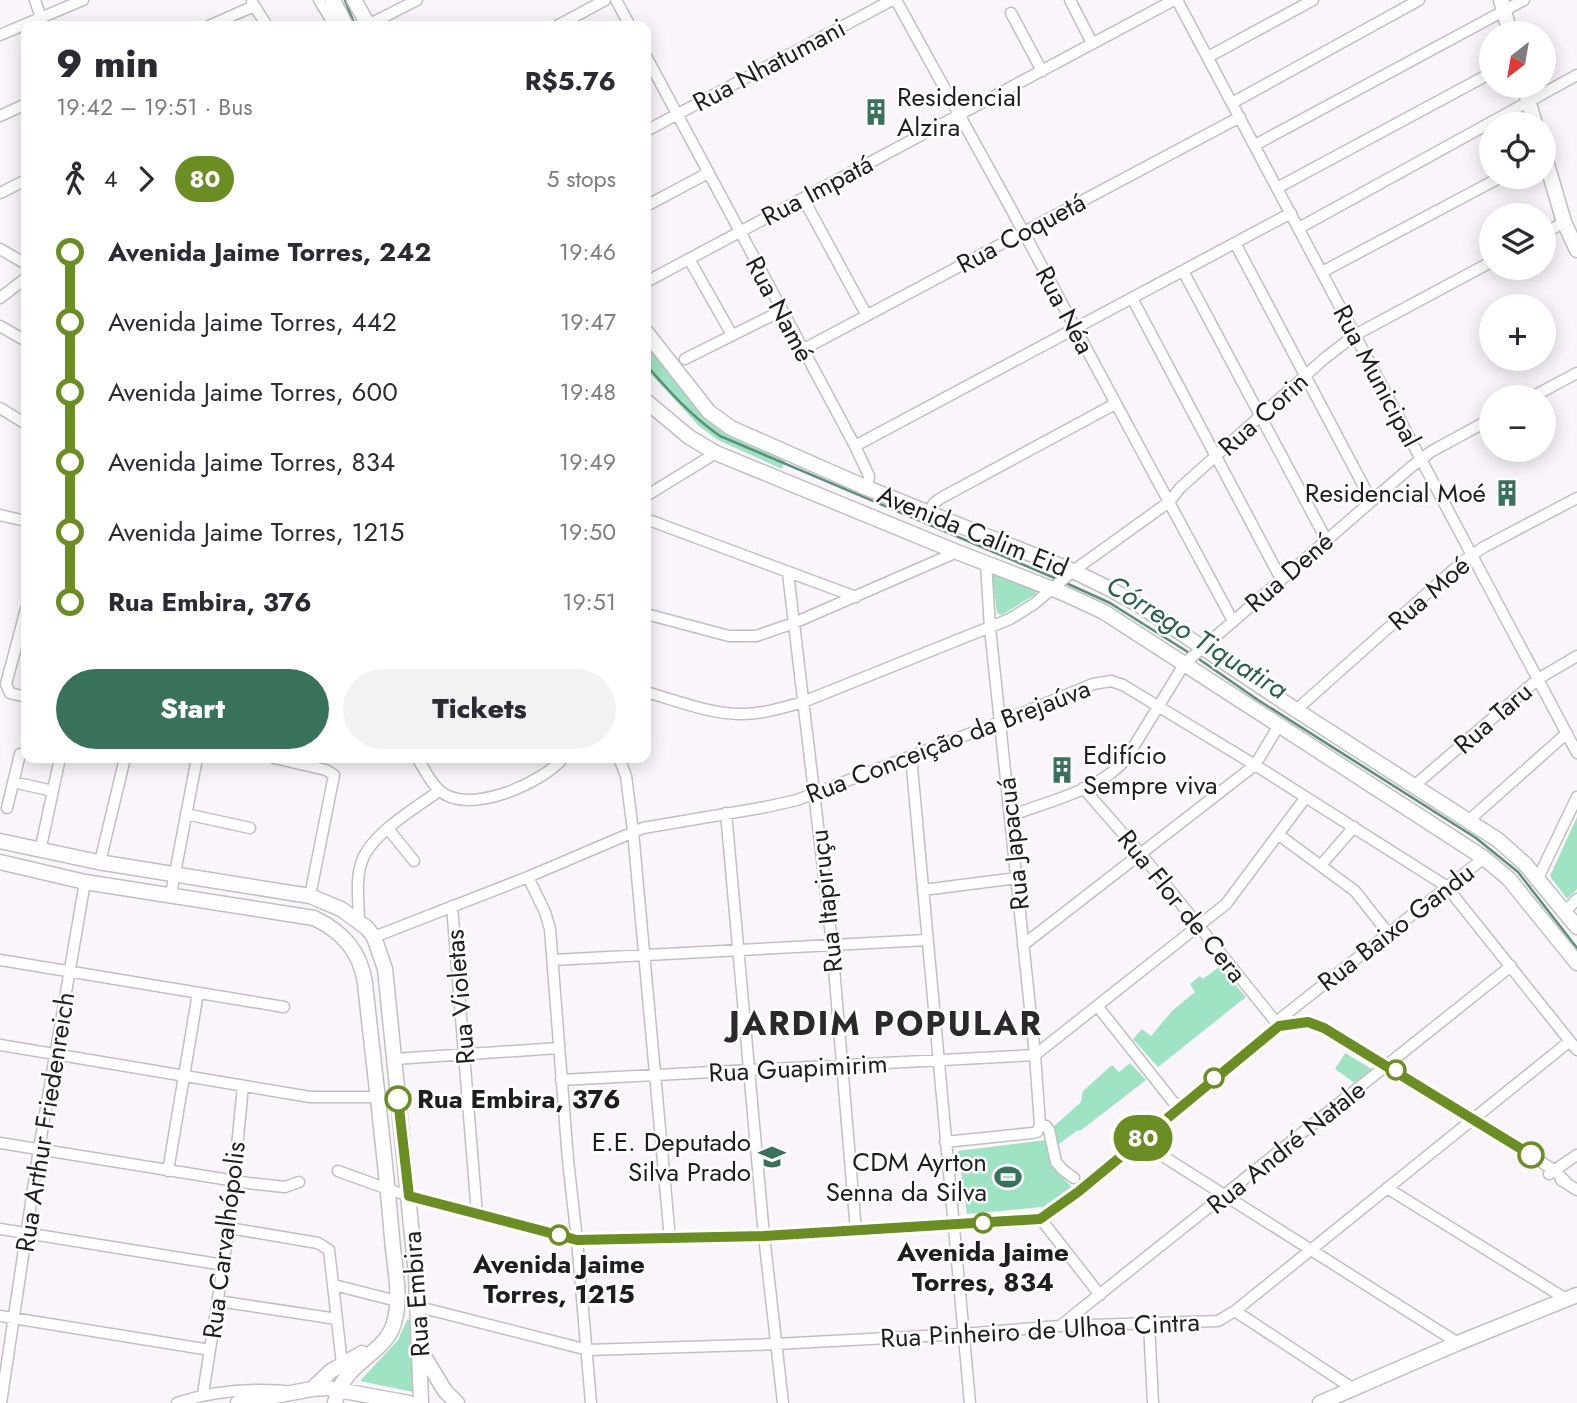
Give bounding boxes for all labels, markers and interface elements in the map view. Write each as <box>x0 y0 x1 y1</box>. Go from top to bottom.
street label: Rua Nhatumani <box>686 9 852 121</box>
north arrow <box>1479 21 1556 98</box>
map controls <box>1479 21 1556 462</box>
text: 9 min <box>56 36 159 91</box>
text: R$5.76 <box>525 62 616 100</box>
place label: Residencial Alzira <box>897 78 1022 146</box>
text: 19:42 – 19:51 · Bus <box>56 90 253 124</box>
building icon: Residencial Alzira <box>861 97 891 127</box>
button: locate <box>1479 112 1556 189</box>
street label: Rua Impatá <box>755 145 879 235</box>
icon: walk <box>56 160 94 198</box>
icon: forward <box>127 160 165 198</box>
text: 80 <box>189 161 220 196</box>
text: 4 <box>104 162 117 196</box>
text: 5 stops <box>546 162 616 196</box>
street label: Rua Coquetá <box>950 183 1092 283</box>
button: layers <box>1479 203 1556 280</box>
text: Avenida Jaime Torres, 242 <box>108 233 431 271</box>
text: 19:46 <box>559 235 616 269</box>
street label: Rua Namé <box>736 249 824 369</box>
street label: Rua Néa <box>1026 259 1104 361</box>
button: + <box>1479 294 1556 371</box>
street label: Rua Municipal <box>1324 298 1430 454</box>
text: Avenida Jaime Torres, 442 <box>108 303 397 341</box>
text: 19:47 <box>560 305 616 339</box>
street label: Rua Corin <box>1209 363 1317 465</box>
text: Avenida Jaime Torres, 600 <box>108 373 398 411</box>
text: 19:48 <box>560 375 616 409</box>
button: − <box>1479 385 1556 462</box>
text: Avenida Jaime Torres, 834 <box>108 443 395 481</box>
text: 19:49 <box>559 445 616 479</box>
place label: Residencial Moé <box>1305 474 1486 512</box>
street label: Avenida Calim Eid <box>872 475 1074 587</box>
building icon: Residencial Moé <box>1492 478 1522 508</box>
text: Avenida Jaime Torres, 1215 <box>108 513 404 551</box>
text: 19:50 <box>559 515 616 549</box>
street label: Rua Dené <box>1236 523 1342 621</box>
street label: Rua Moé <box>1380 547 1478 639</box>
water label: Córrego Tiquatira <box>1098 565 1296 710</box>
text: Rua Embira, 376 <box>108 583 312 621</box>
text: 19:51 <box>562 585 616 619</box>
button: Start <box>56 669 329 749</box>
button: Tickets <box>343 669 616 749</box>
street label: Rua Conceição da Brejaúva <box>800 669 1096 813</box>
street label: Rua Taru <box>1445 673 1541 763</box>
place label: Edifício Sempre viva <box>1083 736 1218 804</box>
building icon: Edifício Sempre viva <box>1047 755 1077 785</box>
street label: Rua Japacuá <box>987 776 1039 912</box>
street label: Rua Flor de Cera <box>1108 821 1256 991</box>
street label: Rua Itapiruçu <box>800 827 852 975</box>
street label: Rua Baixo Gandu <box>1310 854 1482 1000</box>
street label: Rua Violetas <box>435 928 485 1066</box>
street label: Rua Arthur Friedenreich <box>6 989 84 1255</box>
district label: JARDIM POPULAR <box>723 1000 1043 1047</box>
street label: Rua Guapimirim <box>707 1044 889 1092</box>
unlabelled marker <box>1386 1060 1406 1080</box>
unlabelled marker <box>1204 1068 1224 1088</box>
street label: Rua André Natale <box>1198 1071 1374 1223</box>
place label: Rua Embira, 376 <box>417 1080 621 1118</box>
marker: Rua Embira, 376 <box>385 1086 411 1112</box>
line badge: 80 <box>1112 1115 1174 1161</box>
text: 80 <box>1128 1120 1158 1155</box>
place label: E.E. Deputado Silva Prado <box>592 1123 751 1191</box>
street label: Rua Carvalhópolis <box>193 1139 255 1341</box>
school or university icon: E.E. Deputado Silva Prado <box>757 1142 787 1172</box>
unlabelled marker <box>1518 1142 1544 1168</box>
place label: CDM Ayrton Senna da Silva <box>826 1143 987 1211</box>
sports icon: CDM Ayrton Senna da Silva <box>993 1162 1023 1192</box>
marker: Avenida Jaime Torres, 834 <box>973 1213 993 1233</box>
marker: Avenida Jaime Torres, 1215 <box>549 1225 569 1245</box>
street label: Rua Embira <box>393 1230 439 1358</box>
place label: Avenida Jaime Torres, 834 <box>896 1233 1069 1301</box>
place label: Avenida Jaime Torres, 1215 <box>472 1245 645 1313</box>
street label: Rua Pinheiro de Ulhoa Cintra <box>879 1303 1201 1357</box>

